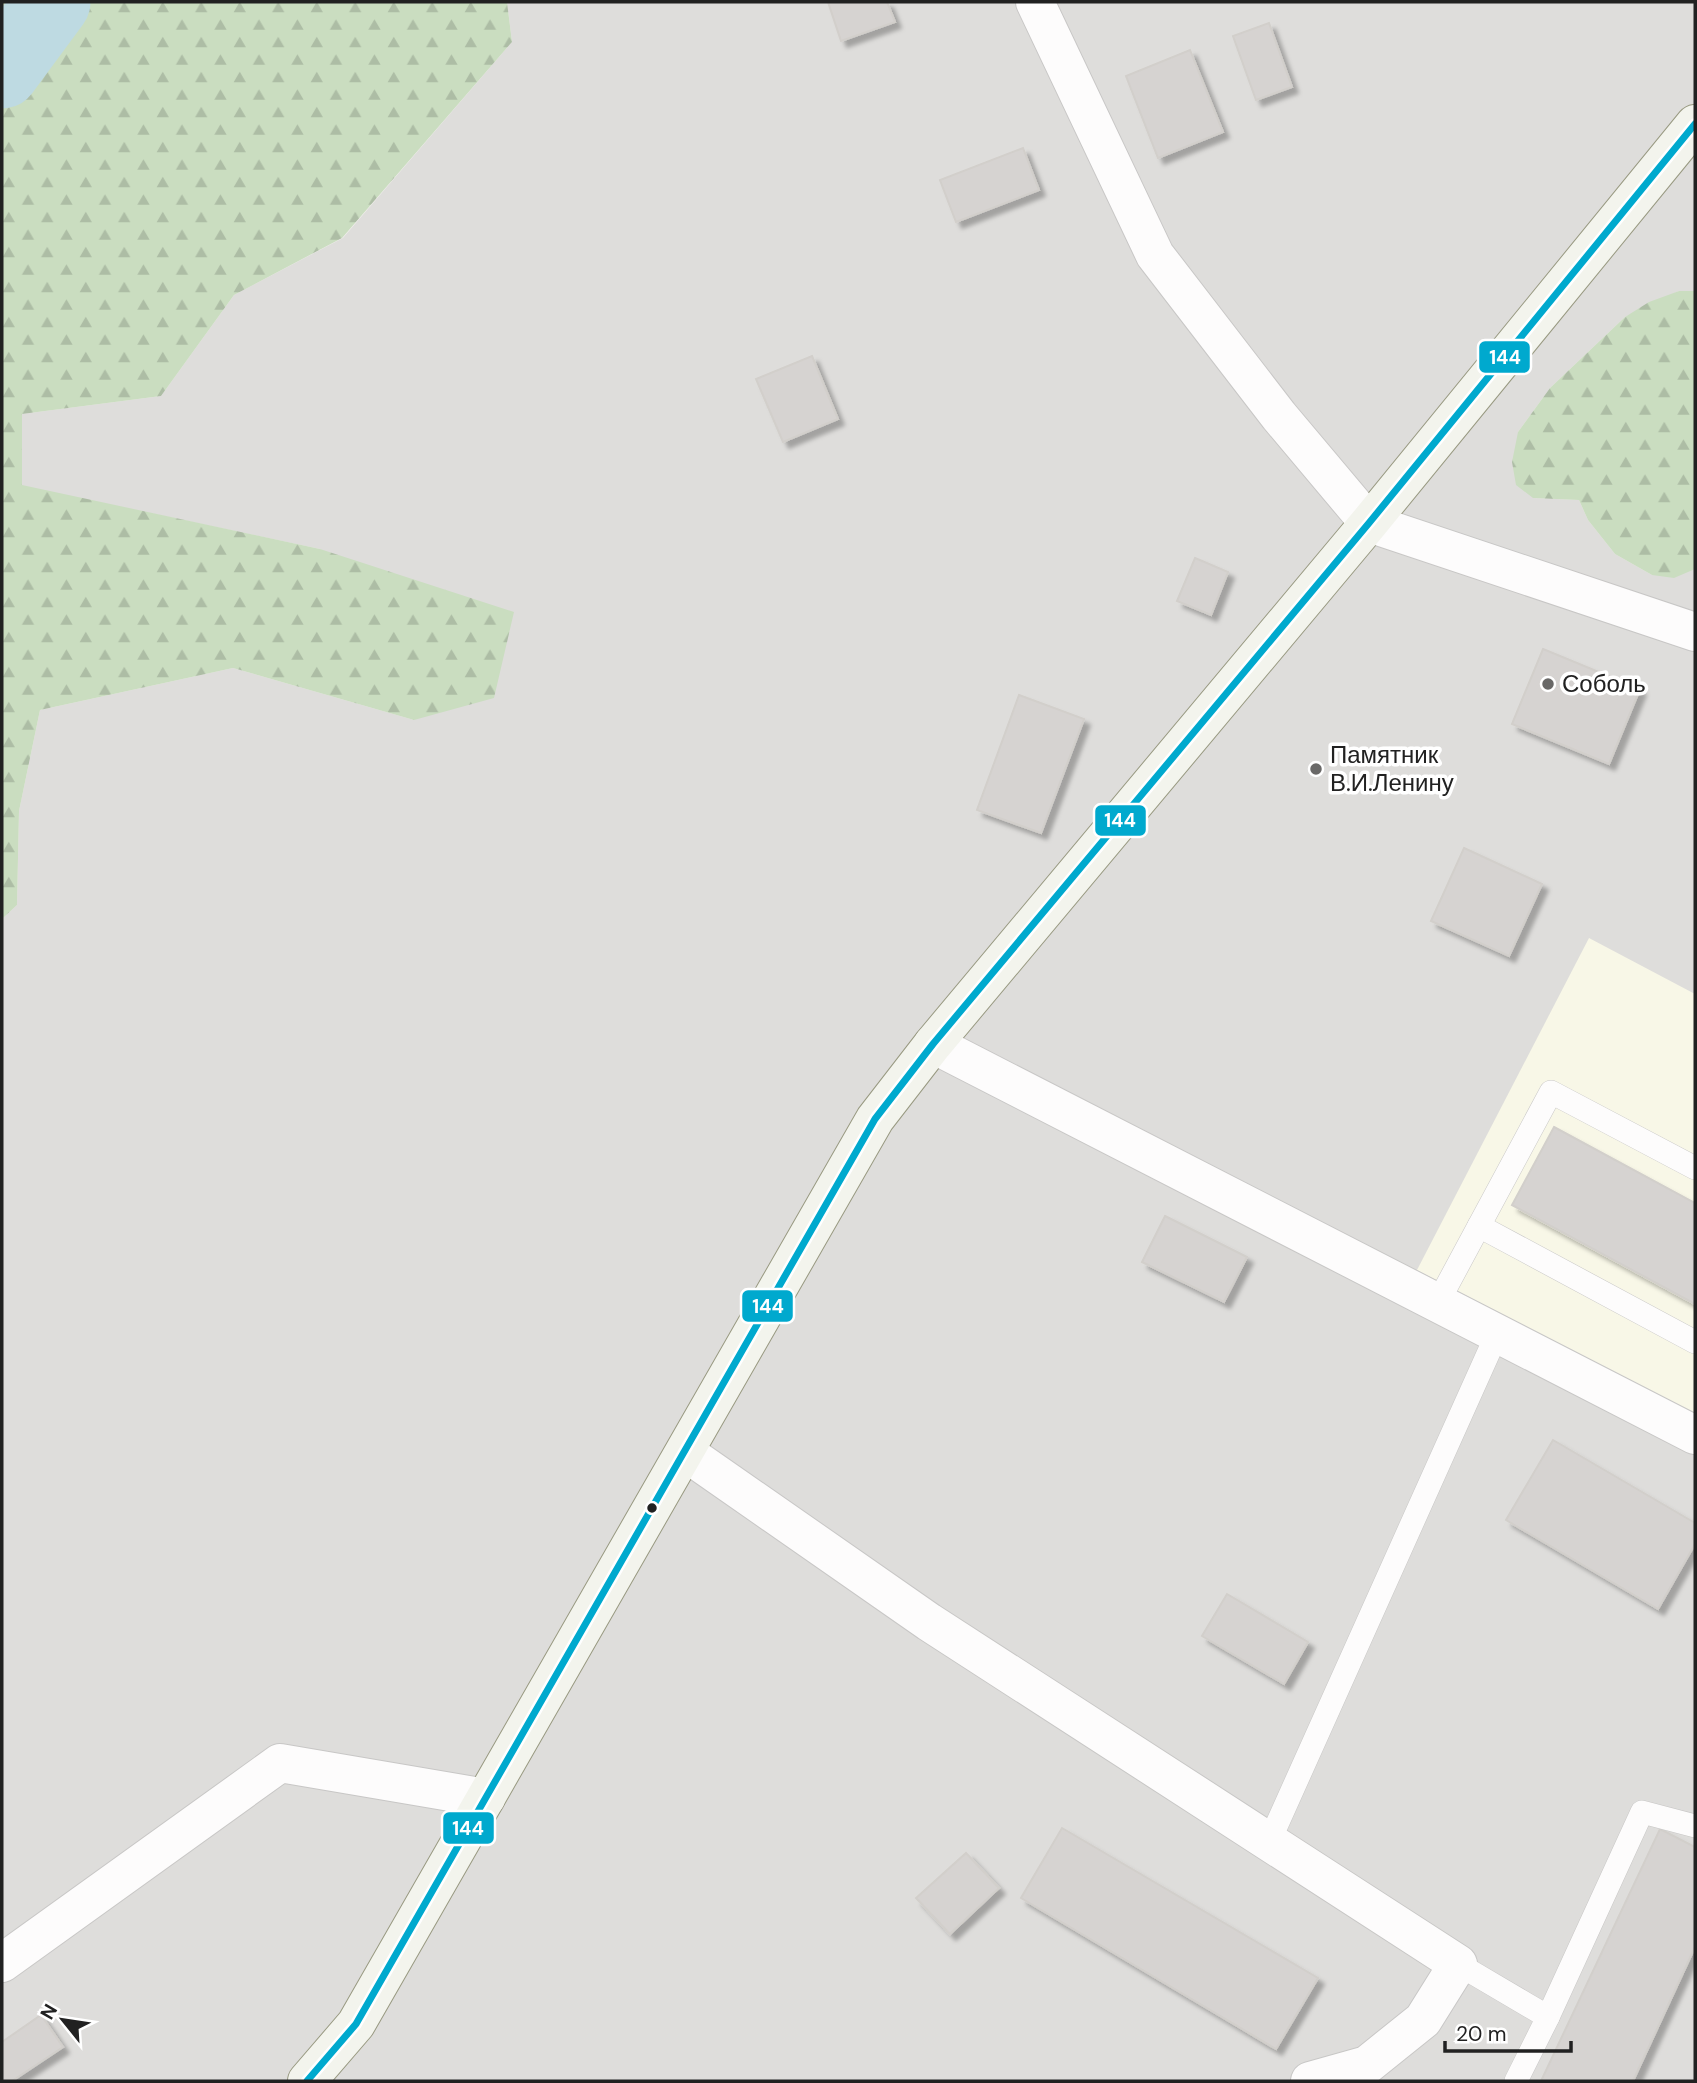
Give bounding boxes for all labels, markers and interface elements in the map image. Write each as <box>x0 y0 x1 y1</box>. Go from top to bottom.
line badge: 144 <box>1478 340 1531 374</box>
text: 144 <box>1489 345 1521 370</box>
place label: Соболь <box>1562 668 1646 699</box>
marker: Соболь <box>1540 676 1556 692</box>
place label: Памятник В.И.Ленину <box>1330 739 1454 798</box>
marker: Памятник В.И.Ленину <box>1308 761 1324 777</box>
line badge: 144 <box>1094 804 1147 837</box>
text: 144 <box>1104 808 1136 833</box>
line badge: 144 <box>741 1289 794 1323</box>
text: 144 <box>752 1294 784 1319</box>
unlabelled marker <box>645 1501 659 1515</box>
line badge: 144 <box>442 1811 495 1845</box>
text: 144 <box>452 1816 484 1841</box>
north arrow <box>28 1985 98 2055</box>
text: N <box>34 1999 63 2024</box>
scale bar <box>1445 2010 1571 2054</box>
text: 20 m <box>1456 2020 1507 2048</box>

